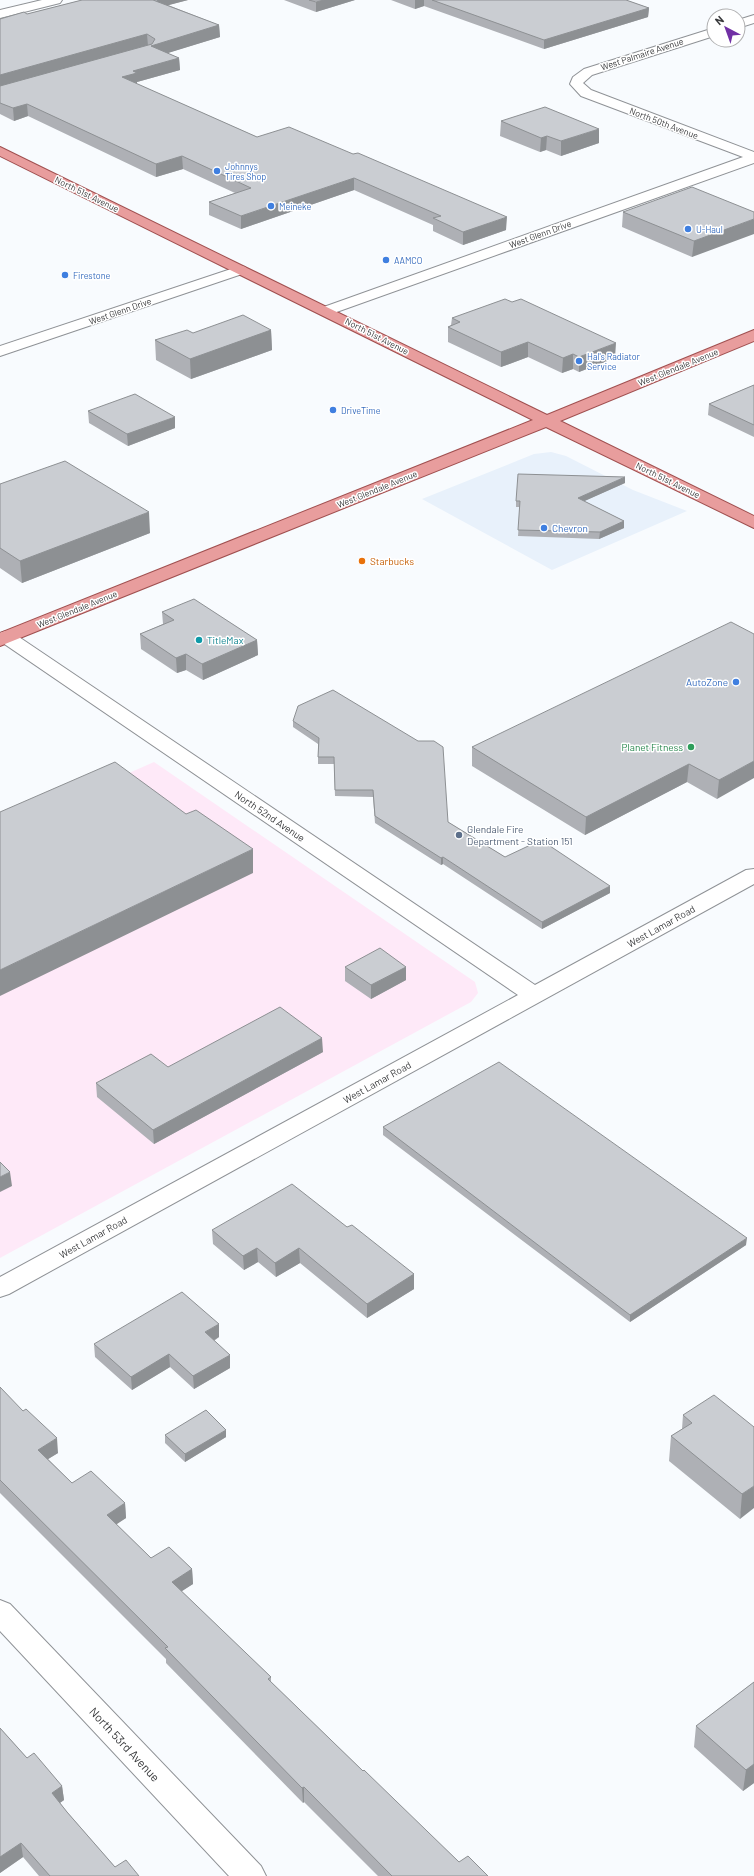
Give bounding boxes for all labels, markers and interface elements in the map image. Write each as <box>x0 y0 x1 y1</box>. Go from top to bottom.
north arrow <box>706 8 746 48</box>
text: N <box>712 13 726 27</box>
street label: West Palmaire Avenue <box>599 35 685 73</box>
street label: North 50th Avenue <box>628 105 700 141</box>
place label: Johnnys Tires Shop <box>225 161 266 182</box>
marker: Johnnys Tires Shop <box>212 166 222 176</box>
street label: North 51st Avenue <box>53 174 121 214</box>
marker: Meineke <box>266 201 276 211</box>
place label: Meineke <box>279 201 311 212</box>
street label: West Glenn Drive <box>507 218 573 250</box>
marker: U-Haul <box>683 224 693 234</box>
place label: U-Haul <box>696 224 723 235</box>
marker: AAMCO <box>381 255 391 265</box>
place label: AAMCO <box>394 255 422 266</box>
marker: Firestone <box>60 270 70 280</box>
place label: Firestone <box>73 270 111 281</box>
street label: West Glenn Drive <box>87 295 153 327</box>
street label: North 51st Avenue <box>343 315 411 357</box>
street label: West Glendale Avenue <box>636 346 720 388</box>
place label: Hal's Radiator Service <box>587 351 641 372</box>
marker: Hal's Radiator Service <box>574 356 584 366</box>
marker: DriveTime <box>328 405 338 415</box>
place label: DriveTime <box>341 405 381 416</box>
street label: North 51st Avenue <box>634 460 702 500</box>
street label: West Glendale Avenue <box>335 468 419 510</box>
place label: Chevron <box>552 522 588 534</box>
marker: Chevron <box>539 523 549 533</box>
place label: Starbucks <box>370 555 414 567</box>
marker: Starbucks <box>357 556 367 566</box>
street label: West Glendale Avenue <box>35 588 119 630</box>
place label: TitleMax <box>207 634 244 646</box>
marker: TitleMax <box>194 635 204 645</box>
place label: AutoZone <box>686 676 728 688</box>
marker: AutoZone <box>731 677 741 687</box>
place label: Planet Fitness <box>622 741 683 753</box>
marker: Planet Fitness <box>686 742 696 752</box>
street label: North 52nd Avenue <box>233 788 307 844</box>
place label: Glendale Fire Department - Station 151 <box>467 823 573 847</box>
marker: Glendale Fire Department - Station 151 <box>454 830 464 840</box>
street label: West Lamar Road <box>625 902 697 950</box>
street label: West Lamar Road <box>341 1058 413 1106</box>
street label: West Lamar Road <box>57 1213 129 1261</box>
street label: North 53rd Avenue <box>87 1704 163 1784</box>

